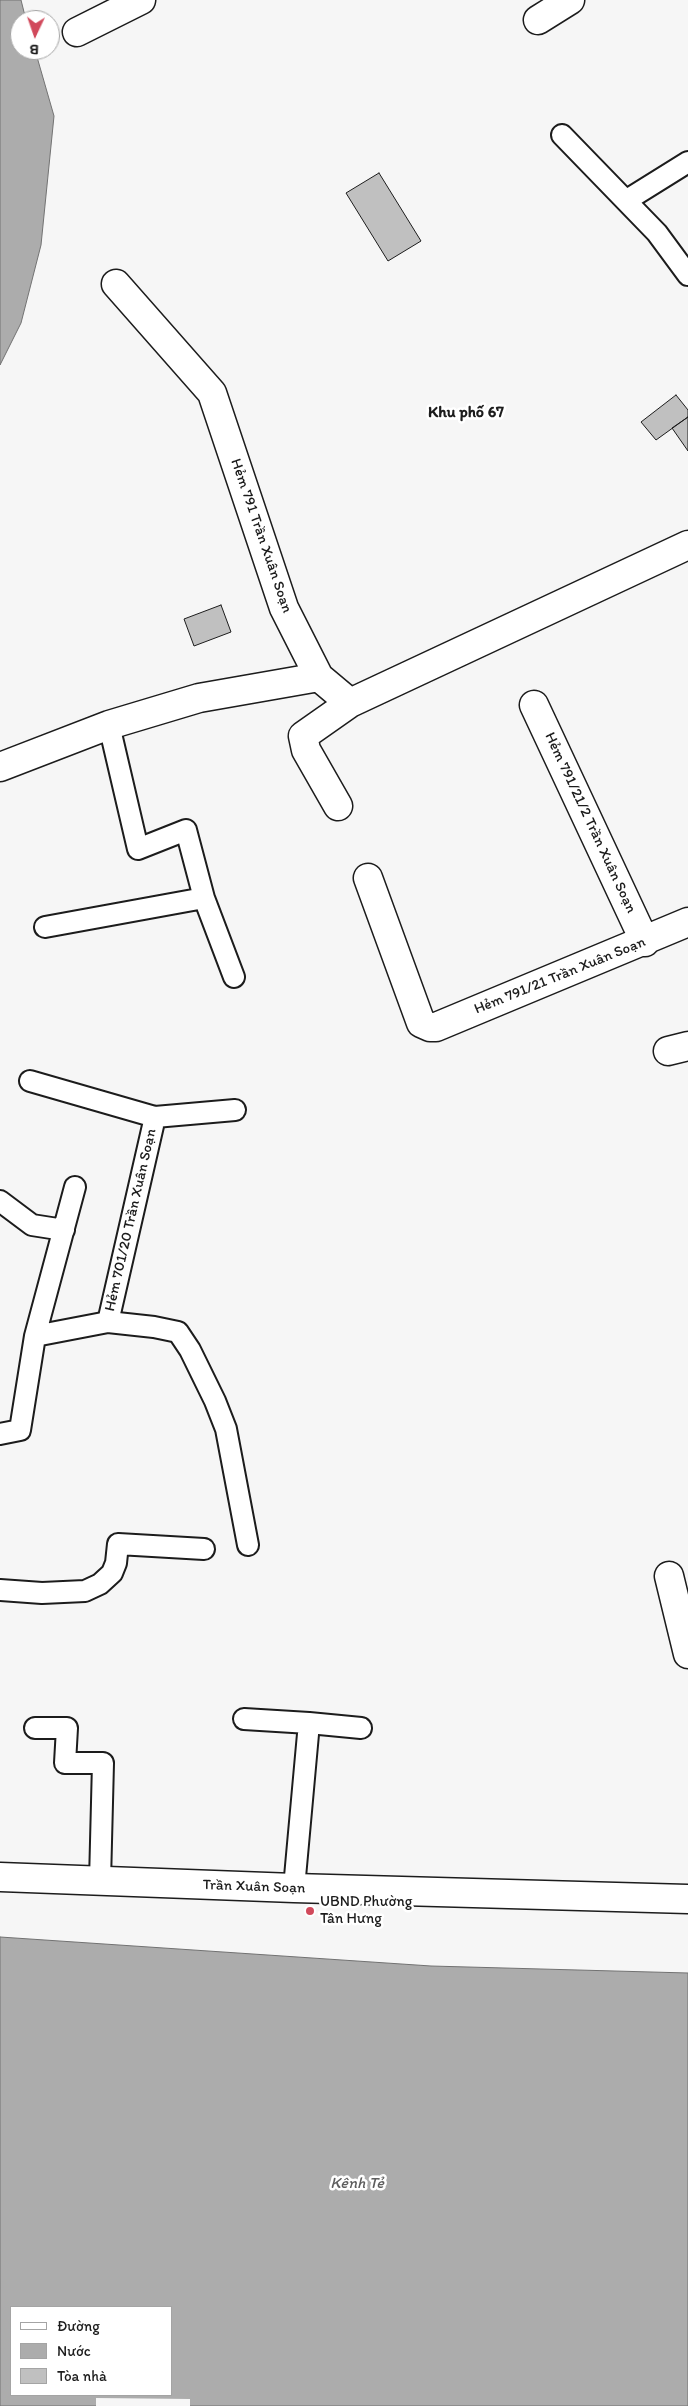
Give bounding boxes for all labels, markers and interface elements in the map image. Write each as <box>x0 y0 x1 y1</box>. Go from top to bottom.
north arrow <box>10 10 60 60</box>
text: B <box>29 41 39 58</box>
district label: Khu phố 67 <box>428 403 504 423</box>
street label: Hẻm 791 Trần Xuân Soạn <box>226 456 296 616</box>
street label: Hẻm 791/21/2 Trần Xuân Soạn <box>540 730 640 916</box>
street label: Hẻm 791/21 Trần Xuân Soạn <box>472 933 648 1019</box>
street label: Hẻm 701/20 Trần Xuân Soạn <box>101 1127 161 1313</box>
street label: Trần Xuân Soạn <box>202 1876 306 1898</box>
place label: UBND Phường Tân Hưng <box>320 1893 412 1928</box>
marker: UBND Phường Tân Hưng <box>304 1905 316 1917</box>
water label: Kênh Tẻ <box>330 2174 384 2194</box>
legend <box>10 2306 172 2396</box>
text: Đường <box>57 2317 100 2335</box>
text: Nước <box>57 2342 91 2360</box>
text: Tòa nhà <box>57 2367 107 2385</box>

